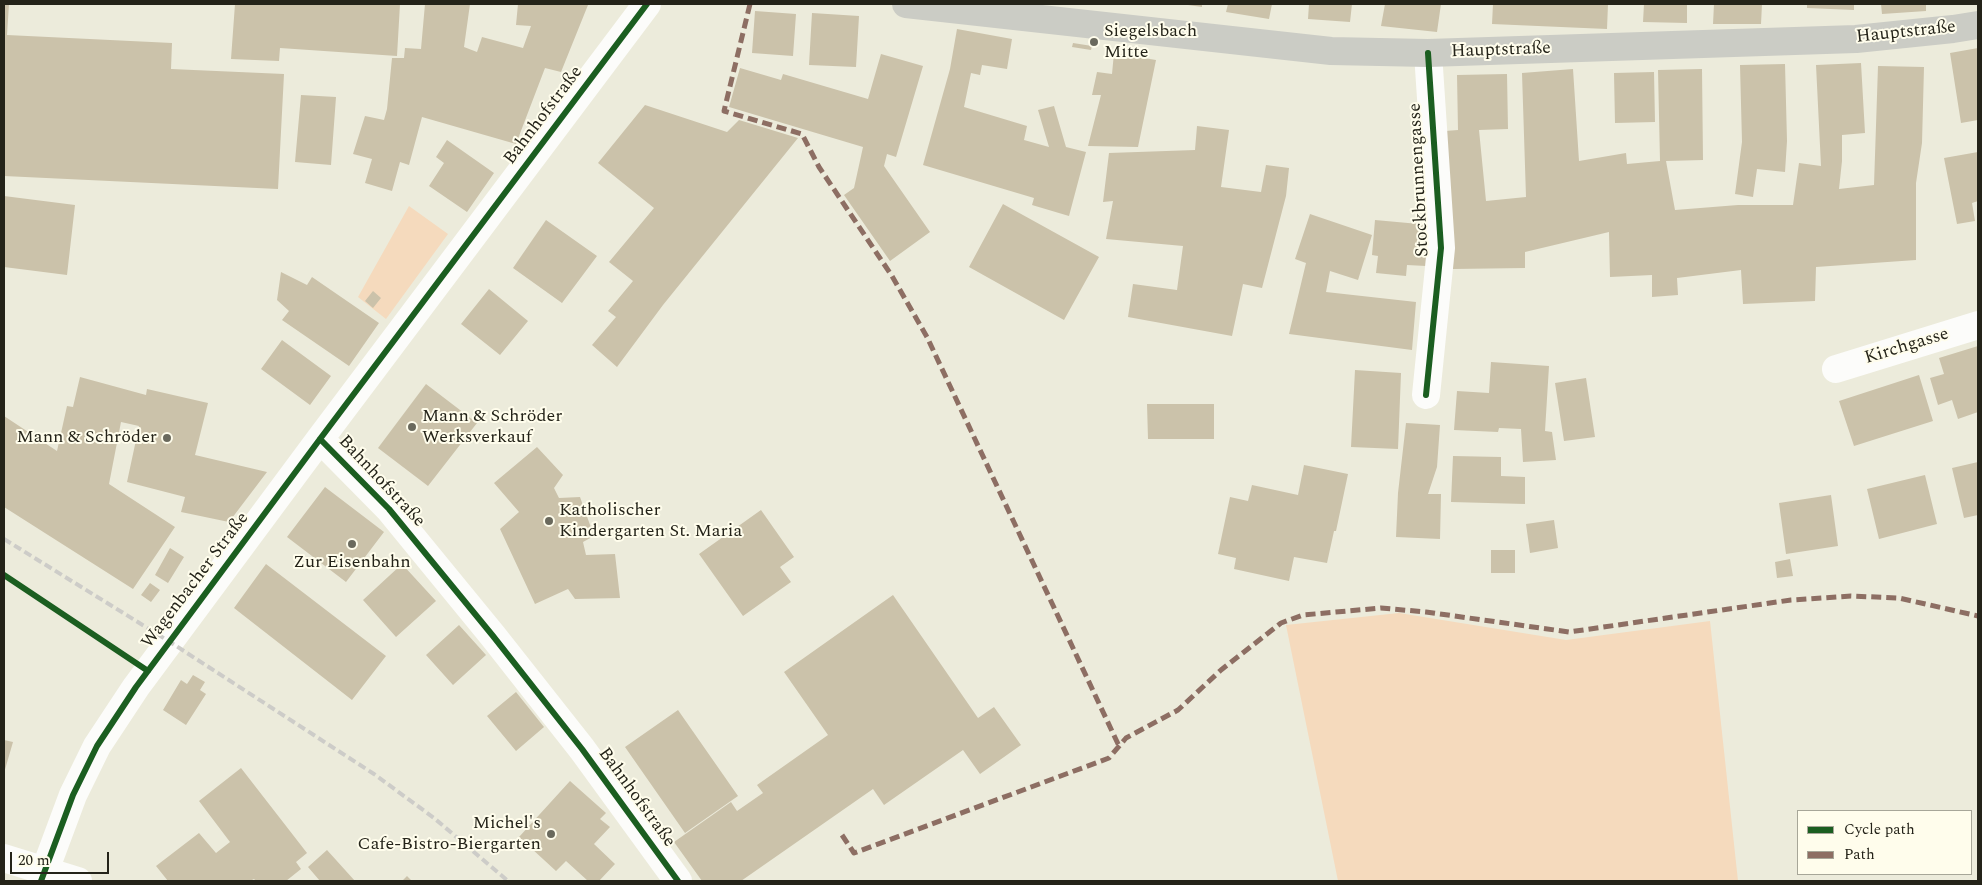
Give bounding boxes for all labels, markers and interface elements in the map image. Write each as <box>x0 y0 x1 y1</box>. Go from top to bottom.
street label: Hauptstraße <box>1855 17 1957 49</box>
place label: Siegelsbach Mitte <box>1104 21 1197 64</box>
marker: Siegelsbach Mitte <box>1088 36 1100 48</box>
street label: Hauptstraße <box>1451 38 1551 64</box>
street label: Bahnhofstraße <box>500 62 588 170</box>
street label: Stockbrunnengasse <box>1405 102 1435 258</box>
street label: Kirchgasse <box>1862 324 1952 370</box>
place label: Mann & Schröder Werksverkauf <box>422 406 562 448</box>
marker: Mann & Schröder Werksverkauf <box>406 421 418 433</box>
place label: Mann & Schröder <box>17 427 157 449</box>
marker: Mann & Schröder <box>161 432 173 444</box>
street label: Bahnhofstraße <box>333 432 429 532</box>
place label: Katholischer Kindergarten St. Maria <box>559 500 742 542</box>
street label: Wagenbacher Straße <box>138 509 254 653</box>
marker: Katholischer Kindergarten St. Maria <box>543 515 555 527</box>
marker: Zur Eisenbahn <box>346 538 358 550</box>
place label: Zur Eisenbahn <box>293 552 411 574</box>
street label: Bahnhofstraße <box>593 744 679 852</box>
legend <box>1797 810 1972 875</box>
place label: Michel's Cafe-Bistro-Biergarten <box>358 813 541 856</box>
text: Cycle path <box>1844 818 1915 841</box>
marker: Michel's Cafe-Bistro-Biergarten <box>545 828 557 840</box>
scale bar <box>12 842 111 874</box>
text: Path <box>1844 843 1875 866</box>
text: 20 m <box>18 849 50 872</box>

